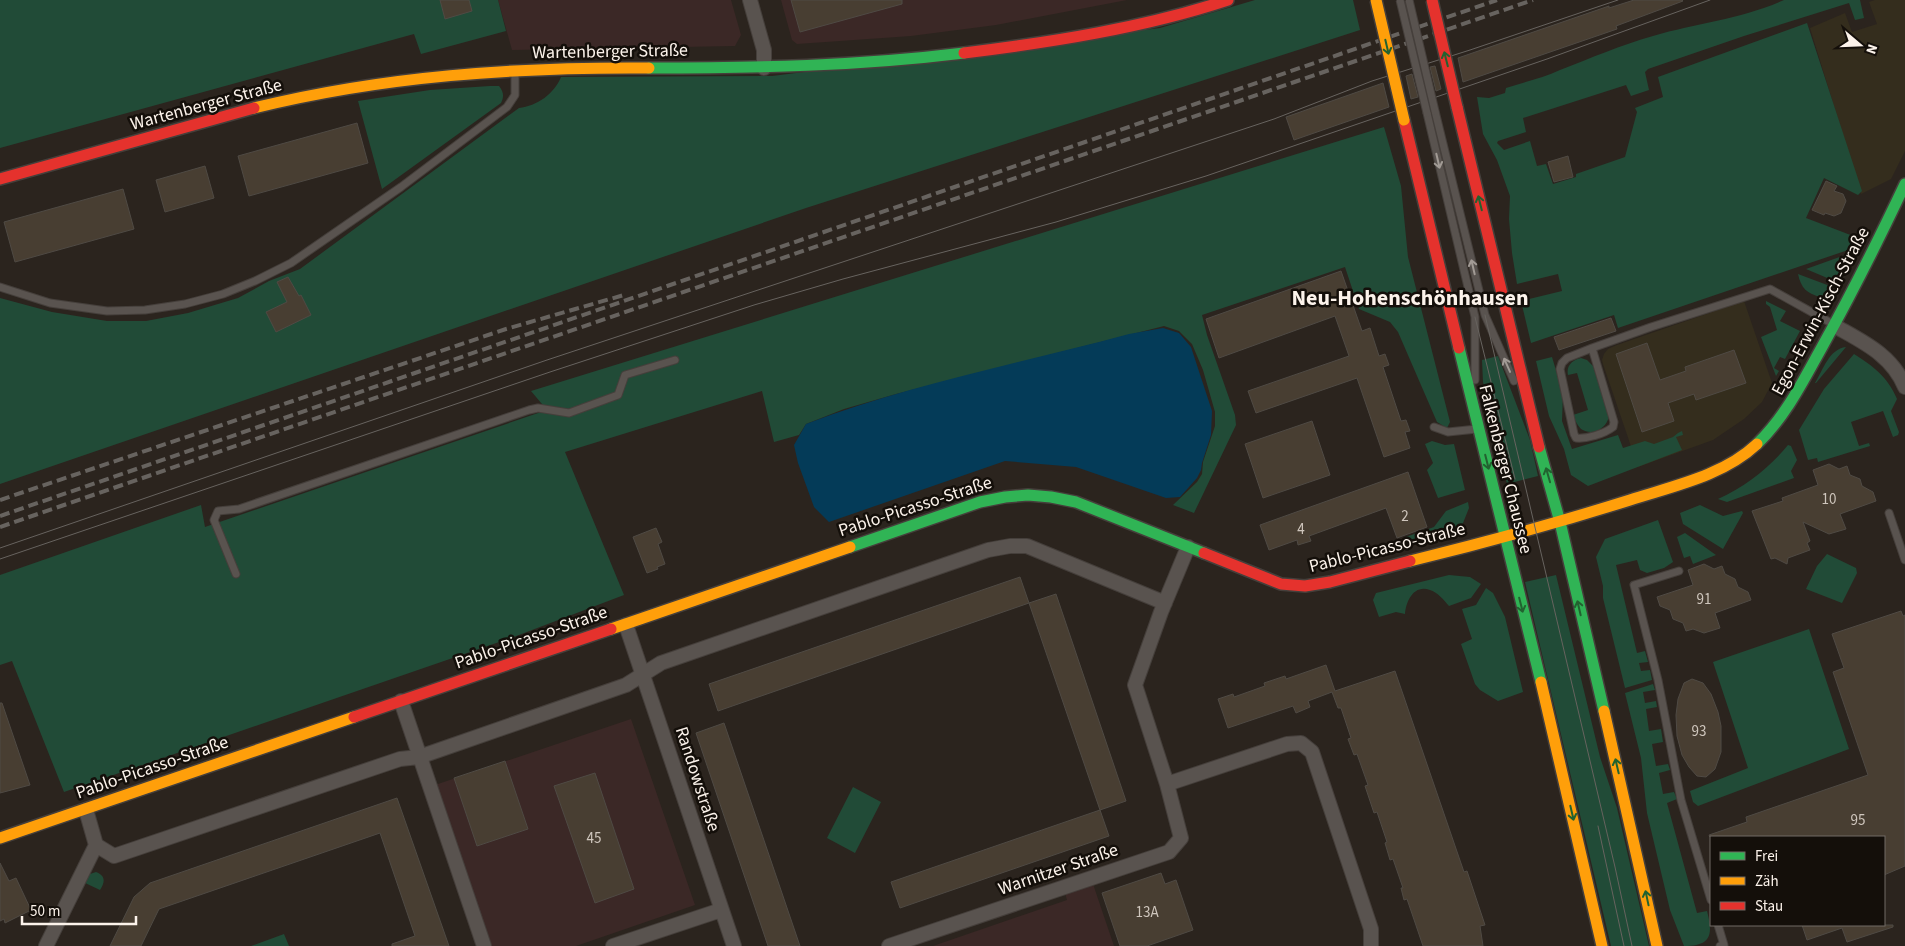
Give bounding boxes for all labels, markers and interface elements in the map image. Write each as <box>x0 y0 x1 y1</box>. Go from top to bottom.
north arrow <box>1835 20 1885 70</box>
street label: Wartenberger Straße <box>532 38 688 65</box>
one-way arrow <box>1383 39 1392 55</box>
text: N <box>1860 41 1882 57</box>
one-way arrow <box>1441 52 1450 68</box>
street label: Wartenberger Straße <box>128 72 285 137</box>
one-way arrow <box>1434 152 1443 168</box>
one-way arrow <box>1475 196 1484 212</box>
street label: Egon-Erwin-Kisch-Straße <box>1765 223 1876 400</box>
one-way arrow <box>1468 260 1477 276</box>
district label: Neu-Hohenschönhausen <box>1291 282 1529 314</box>
one-way arrow <box>1501 358 1511 373</box>
street label: Falkenberger Chaussee <box>1472 382 1539 556</box>
one-way arrow <box>1483 454 1492 470</box>
one-way arrow <box>1542 467 1552 483</box>
street label: Pablo-Picasso-Straße <box>835 470 995 543</box>
house number: 10 <box>1822 489 1836 510</box>
house number: 2 <box>1401 506 1409 527</box>
street label: Pablo-Picasso-Straße <box>1307 516 1468 579</box>
house number: 4 <box>1297 519 1305 540</box>
house number: 91 <box>1697 589 1711 610</box>
one-way arrow <box>1517 596 1526 612</box>
street label: Pablo-Picasso-Straße <box>451 600 611 675</box>
one-way arrow <box>1574 601 1583 617</box>
house number: 93 <box>1692 721 1706 742</box>
street label: Randowstraße <box>669 723 726 835</box>
street label: Pablo-Picasso-Straße <box>72 730 232 805</box>
one-way arrow <box>1612 759 1621 775</box>
one-way arrow <box>1568 804 1577 820</box>
house number: 95 <box>1851 810 1865 831</box>
house number: 45 <box>587 828 601 849</box>
legend <box>1710 836 1885 926</box>
street label: Warnitzer Straße <box>995 837 1122 902</box>
text: Frei <box>1755 846 1778 867</box>
text: Zäh <box>1755 871 1779 892</box>
one-way arrow <box>1642 891 1652 907</box>
scale bar <box>22 894 136 926</box>
text: Stau <box>1755 896 1783 917</box>
text: 50 m <box>30 901 60 922</box>
house number: 13A <box>1135 902 1159 923</box>

